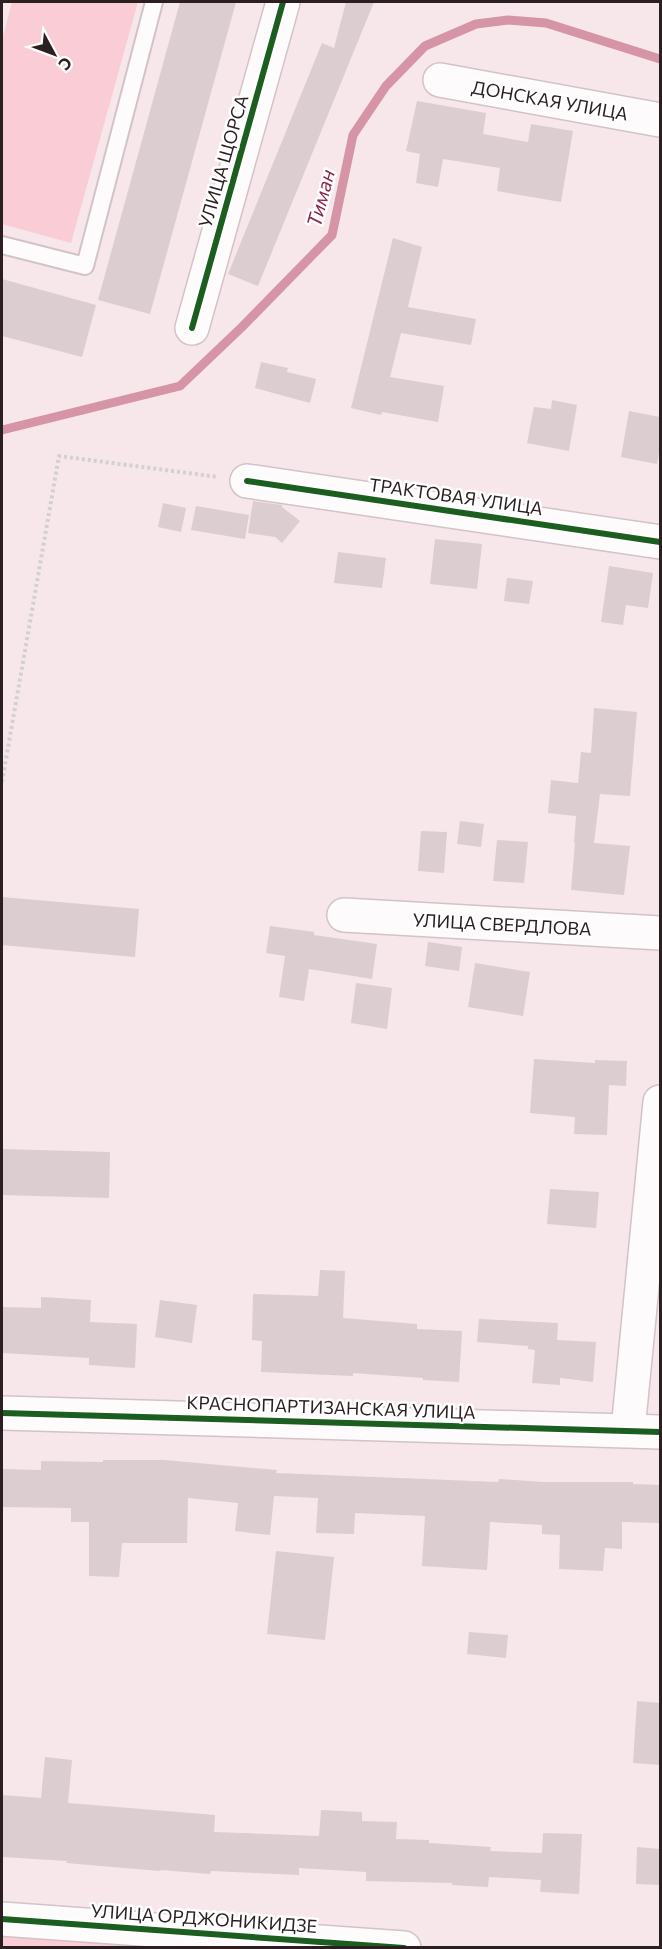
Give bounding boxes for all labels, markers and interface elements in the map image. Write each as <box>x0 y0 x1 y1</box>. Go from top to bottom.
north arrow <box>24 24 84 84</box>
text: С <box>55 54 76 75</box>
street label: ДОНСКАЯ УЛИЦА <box>470 75 630 125</box>
street label: УЛИЦА ЩОРСА <box>194 92 252 230</box>
water label: Тиман <box>301 167 339 229</box>
street label: ТРАКТОВАЯ УЛИЦА <box>368 473 544 519</box>
street label: УЛИЦА СВЕРДЛОВА <box>412 908 592 940</box>
street label: КРАСНОПАРТИЗАНСКАЯ УЛИЦА <box>186 1391 476 1423</box>
street label: УЛИЦА ОРДЖОНИКИДЗЕ <box>90 1899 318 1937</box>

